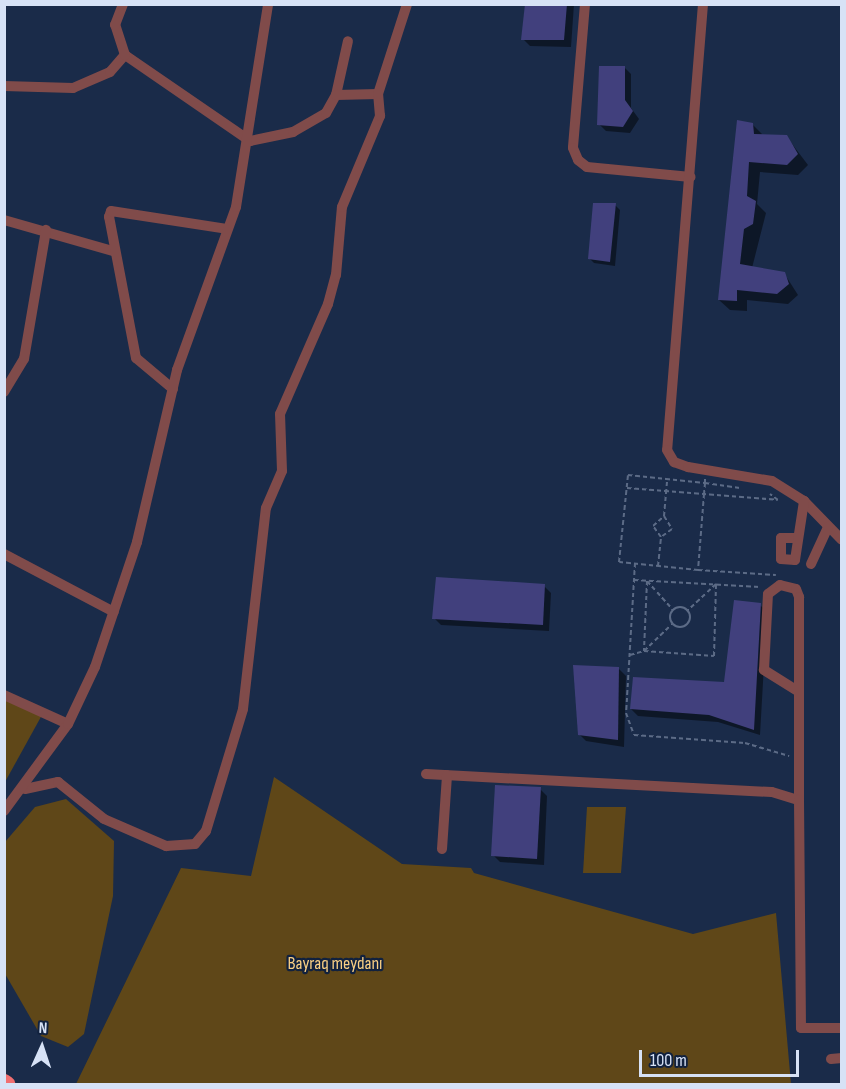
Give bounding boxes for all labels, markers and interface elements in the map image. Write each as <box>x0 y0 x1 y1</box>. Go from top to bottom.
park label: Bayraq meydanı <box>288 953 382 975</box>
north arrow <box>12 1017 72 1077</box>
text: N <box>38 1019 48 1038</box>
scale bar <box>642 1038 802 1076</box>
text: 100 m <box>650 1050 687 1071</box>

